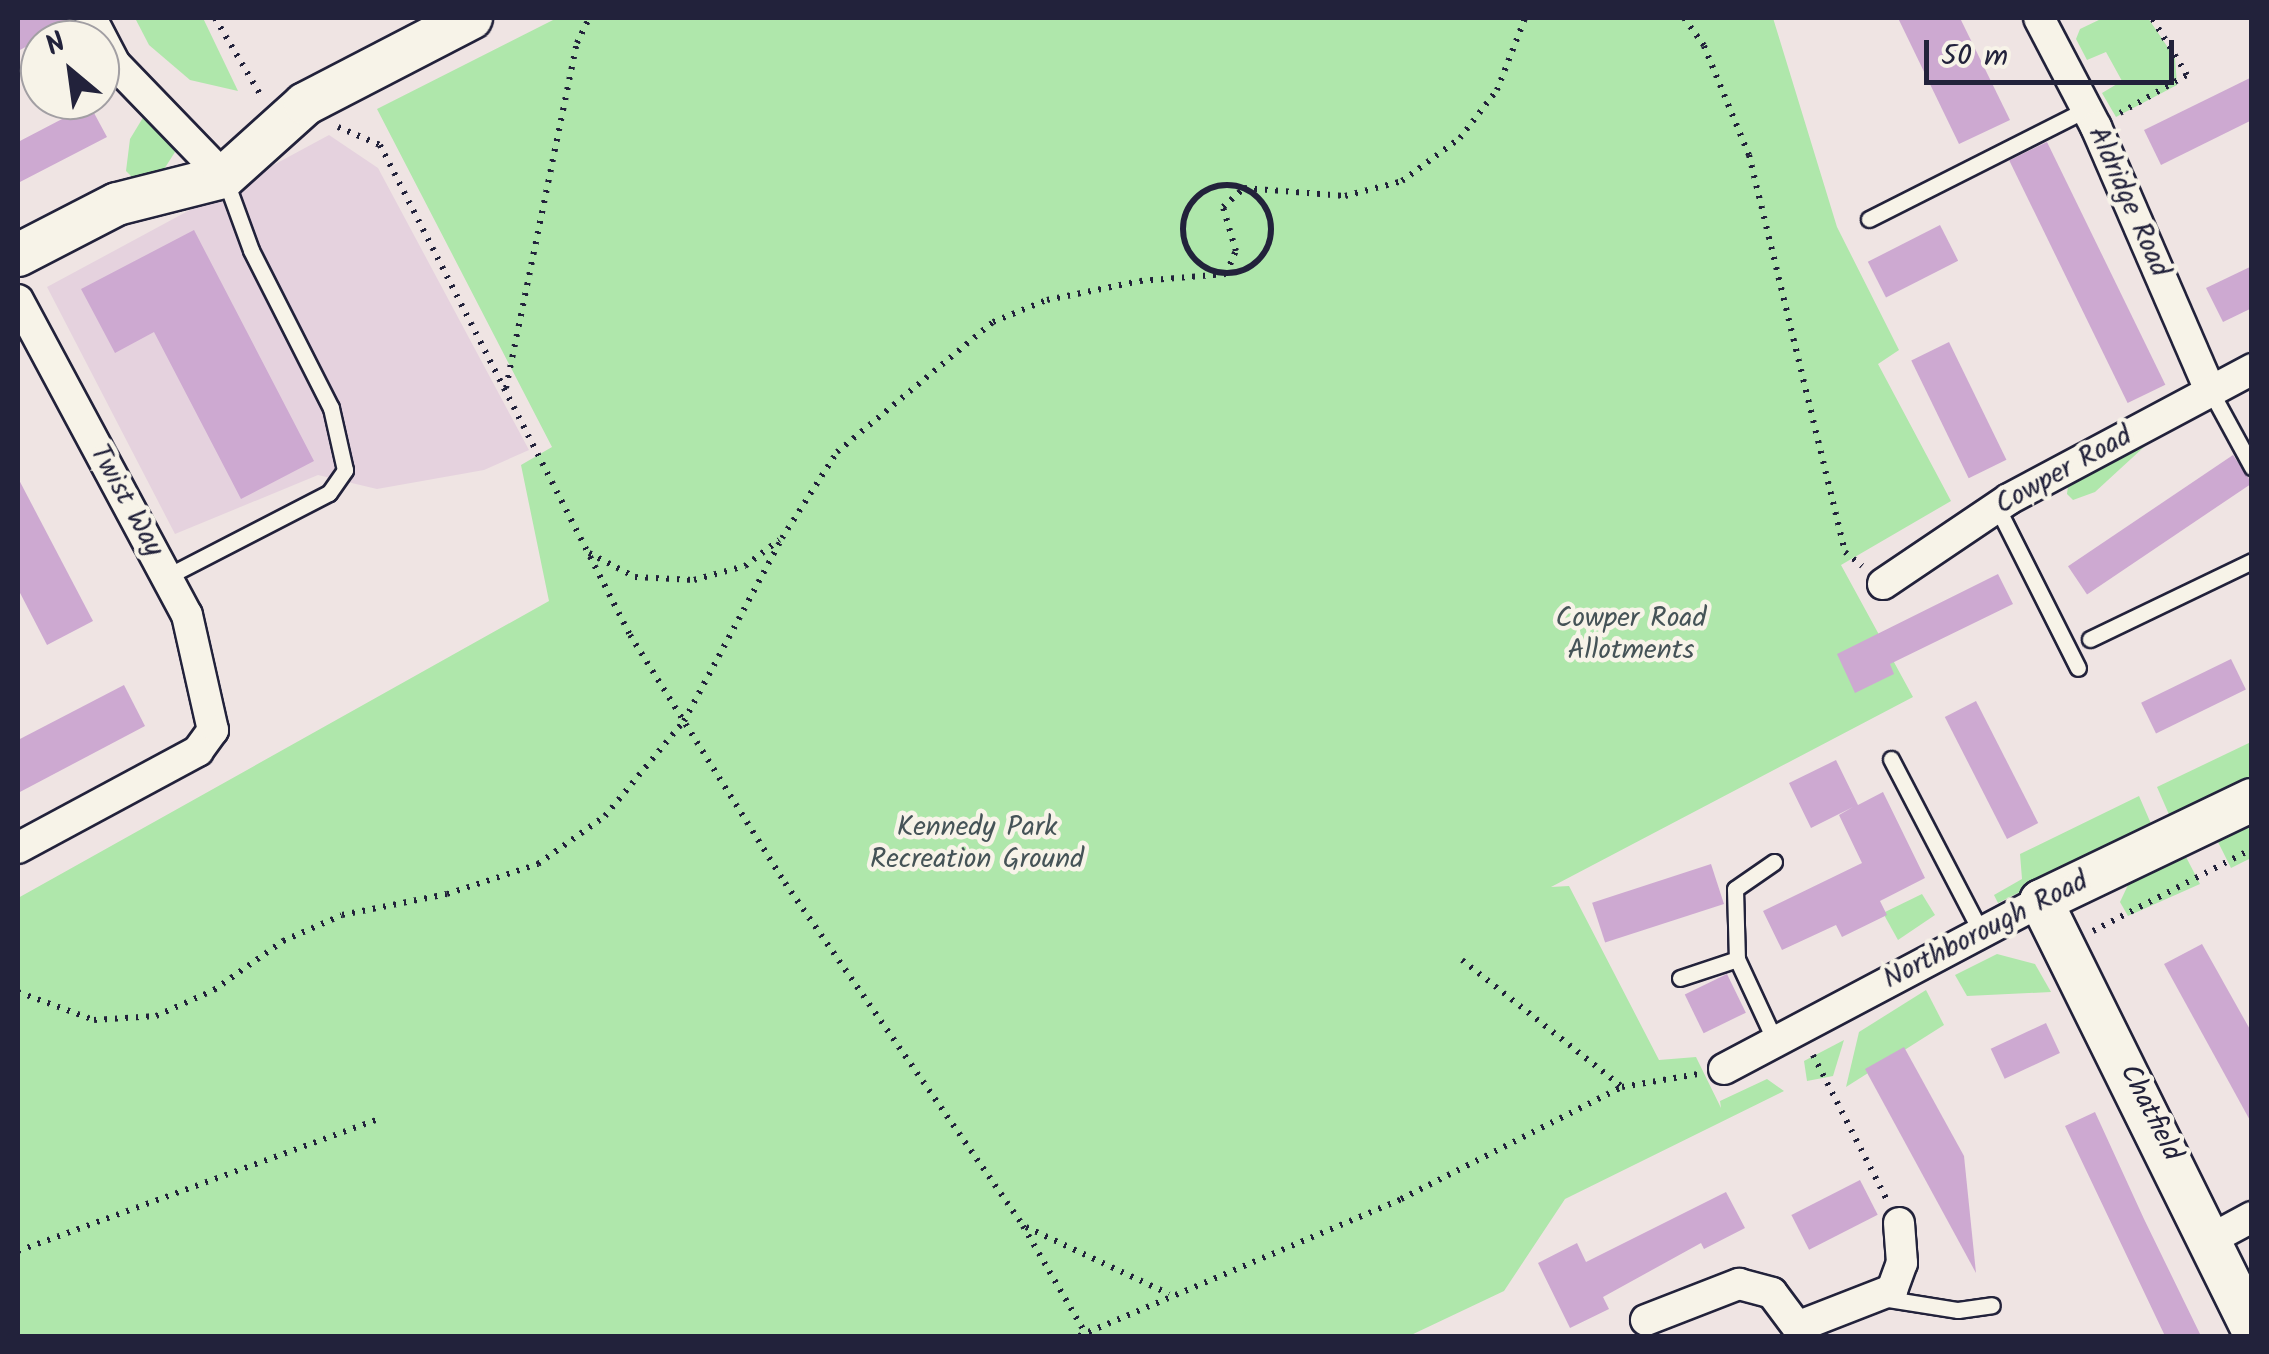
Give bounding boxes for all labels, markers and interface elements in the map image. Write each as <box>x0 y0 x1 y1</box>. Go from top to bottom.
north arrow <box>20 20 120 120</box>
scale bar <box>1929 20 2179 82</box>
text: N <box>38 21 75 69</box>
text: 50 m <box>1941 33 2008 81</box>
street label: Aldridge Road <box>2080 122 2176 282</box>
street label: Cowper Road <box>1990 420 2138 522</box>
street label: Twist Way <box>82 439 170 563</box>
park label: Cowper Road Allotments <box>1556 602 1706 668</box>
park label: Kennedy Park Recreation Ground <box>870 811 1084 877</box>
street label: Northborough Road <box>1878 865 2094 997</box>
street label: Chatfield <box>2111 1059 2189 1167</box>

